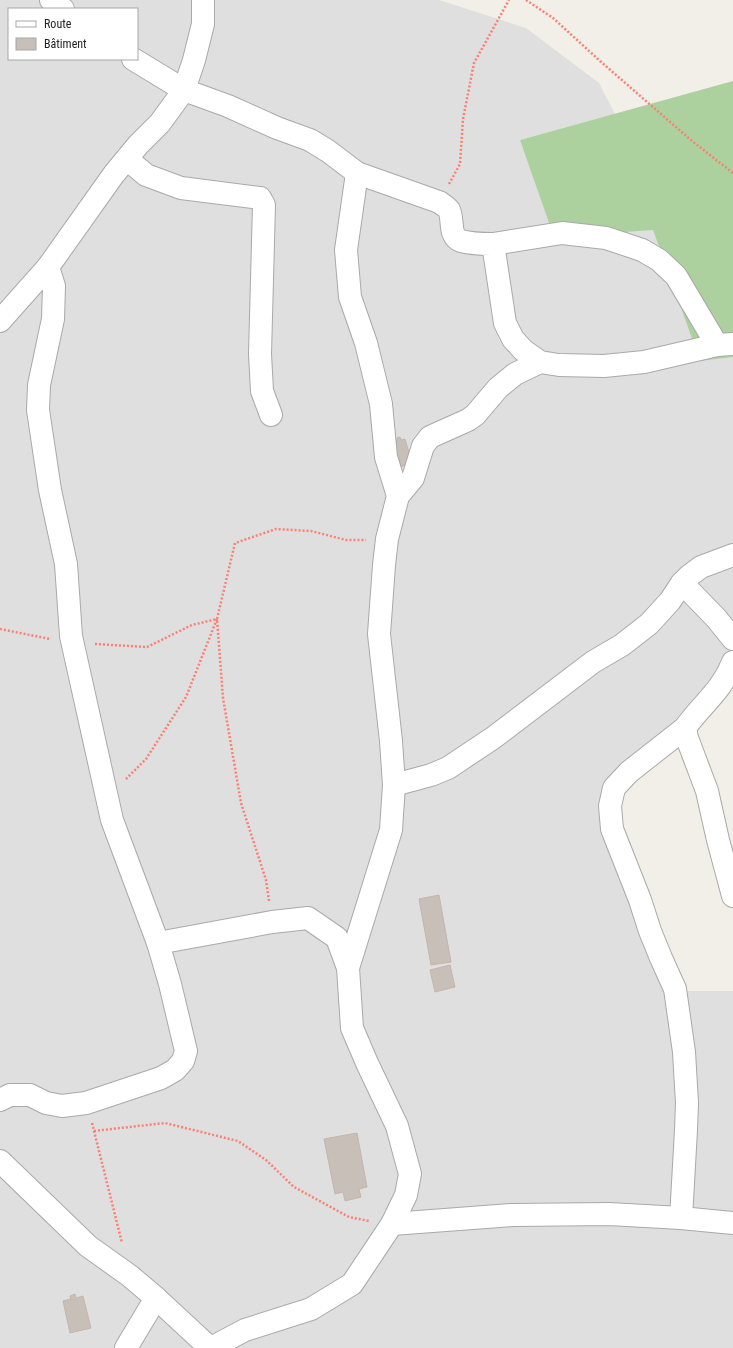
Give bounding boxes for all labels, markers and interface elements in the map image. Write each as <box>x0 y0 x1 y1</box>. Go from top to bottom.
legend <box>8 8 138 60</box>
text: Route <box>44 17 72 31</box>
text: Bâtiment <box>44 37 87 51</box>

